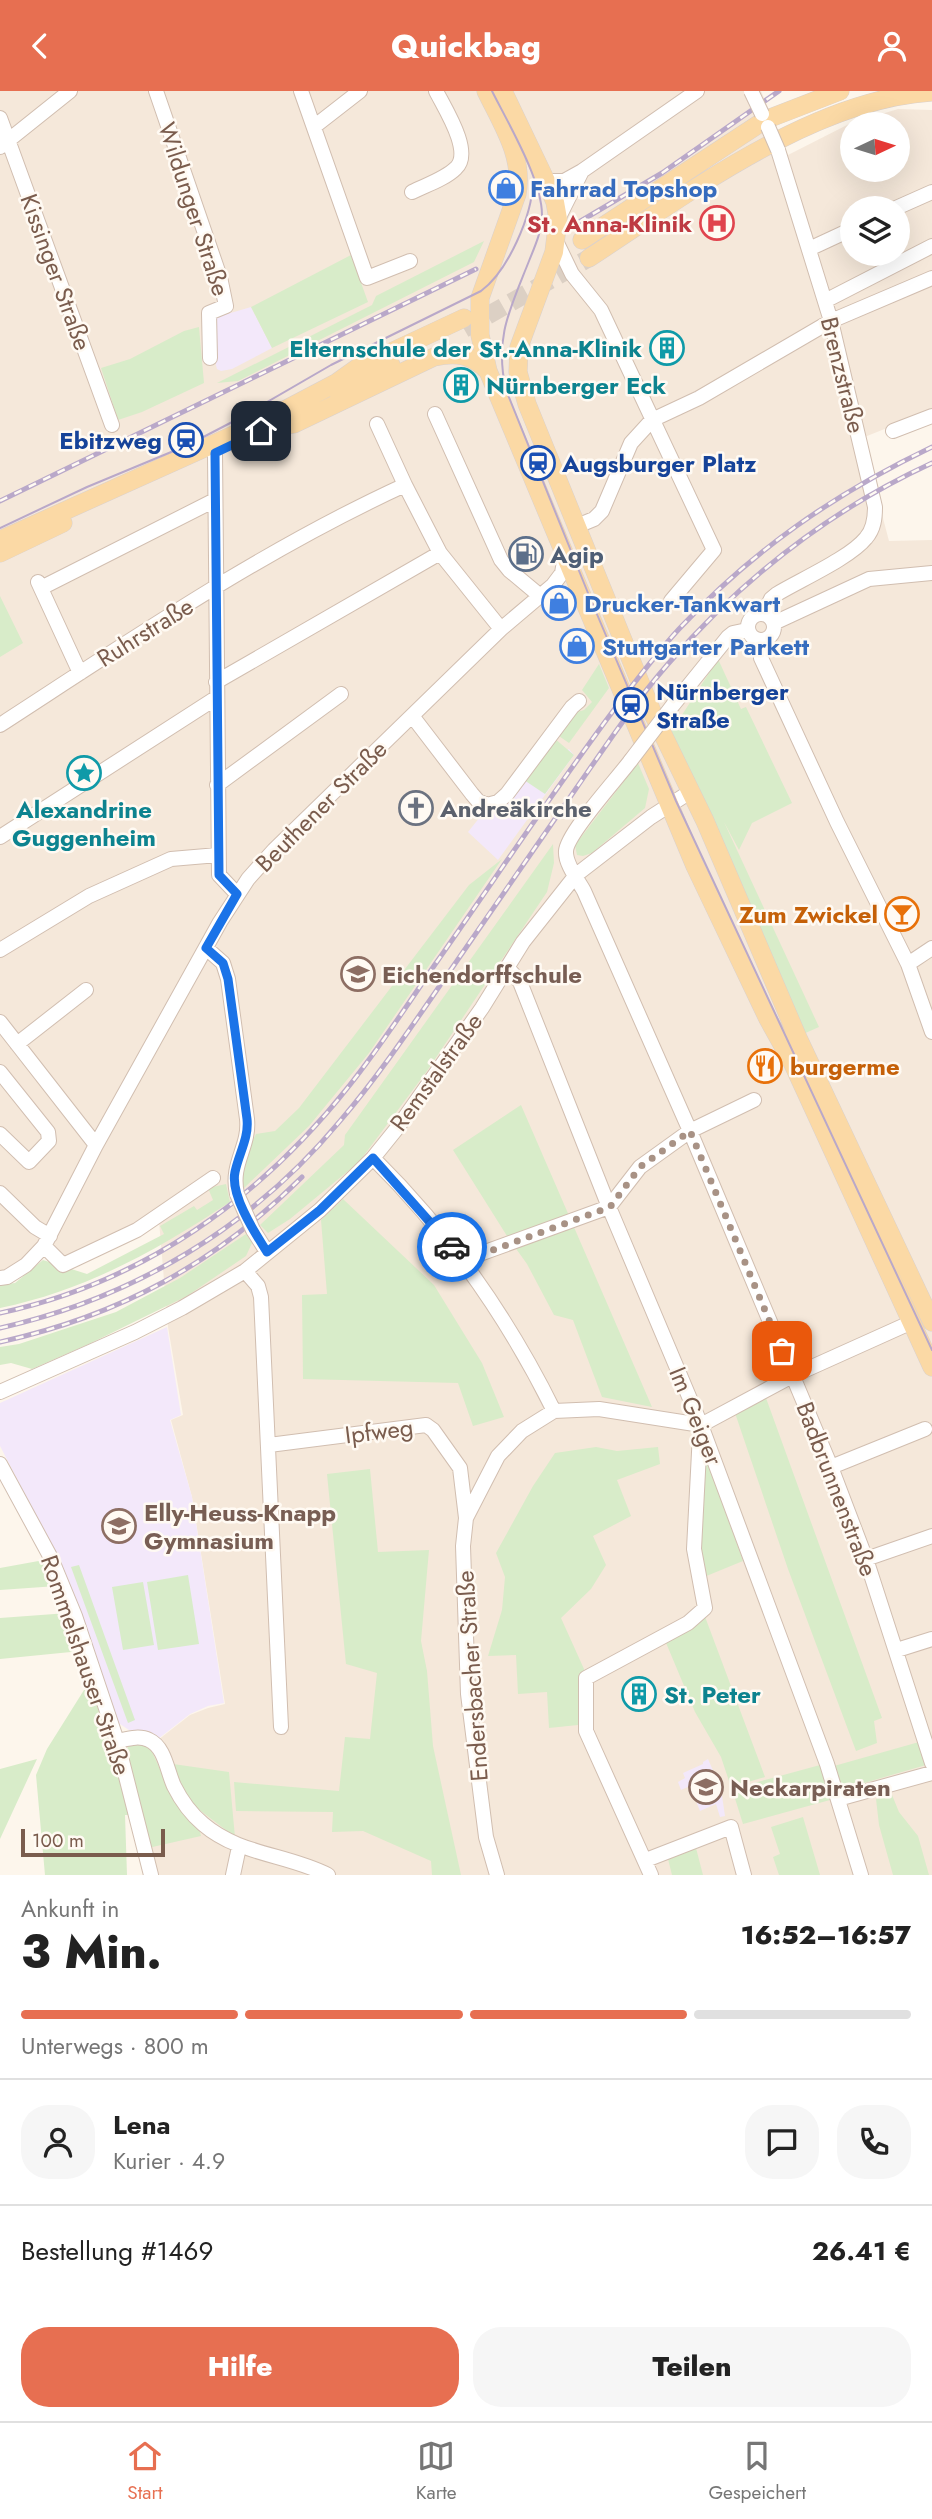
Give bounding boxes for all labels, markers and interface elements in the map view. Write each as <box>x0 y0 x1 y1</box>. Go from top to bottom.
text: Quickbag <box>391 23 541 69</box>
icon: back <box>21 27 59 65</box>
icon: person <box>873 27 911 65</box>
north arrow <box>840 112 910 182</box>
map controls <box>840 112 910 266</box>
street label: Wildunger Straße <box>149 118 239 300</box>
shop icon: Fahrrad Topshop <box>487 169 525 207</box>
place label: Fahrrad Topshop <box>530 171 718 206</box>
street label: Kissinger Straße <box>11 189 101 355</box>
button: layers <box>840 196 910 266</box>
hospital icon: St. Anna-Klinik <box>698 204 736 242</box>
place label: St. Anna-Klinik <box>527 206 692 241</box>
street label: Brenzstraße <box>812 313 874 437</box>
building icon: Elternschule der St.-Anna-Klinik <box>648 329 686 367</box>
place label: Elternschule der St.-Anna-Klinik <box>289 331 642 366</box>
building icon: Nürnberger Eck <box>442 366 480 404</box>
place label: Nürnberger Eck <box>486 368 666 403</box>
pin <box>231 401 291 461</box>
icon: home <box>242 412 280 450</box>
station icon: Ebitzweg <box>167 421 205 459</box>
place label: Ebitzweg <box>59 423 162 458</box>
station icon: Augsburger Platz <box>519 444 557 482</box>
place label: Augsburger Platz <box>561 446 757 481</box>
fuel station icon: Agip <box>507 535 545 573</box>
place label: Agip <box>549 537 604 572</box>
shop icon: Drucker-Tankwart <box>540 584 578 622</box>
place label: Drucker-Tankwart <box>584 586 781 621</box>
street label: Ruhrstraße <box>90 589 200 675</box>
shop icon: Stuttgarter Parkett <box>558 627 596 665</box>
place label: Stuttgarter Parkett <box>602 629 809 664</box>
place label: Nürnberger Straße <box>656 674 789 737</box>
station icon: Nürnberger Straße <box>612 686 650 724</box>
street label: Beuthener Straße <box>247 732 395 880</box>
place icon: Alexandrine Guggenheim <box>65 754 103 792</box>
church icon: Andreäkirche <box>397 789 435 827</box>
place label: Andreäkirche <box>439 791 592 826</box>
place label: Alexandrine Guggenheim <box>12 792 156 855</box>
bar icon: Zum Zwickel <box>883 895 921 933</box>
place label: Zum Zwickel <box>739 897 878 932</box>
school or university icon: Eichendorffschule <box>339 955 377 993</box>
place label: Eichendorffschule <box>382 957 582 992</box>
street label: Remstalstraße <box>381 1006 491 1138</box>
restaurant icon: burgerme <box>746 1047 784 1085</box>
place label: burgerme <box>790 1049 900 1084</box>
courier <box>417 1212 487 1282</box>
icon: car <box>433 1228 471 1266</box>
pin <box>752 1321 812 1381</box>
icon: bag <box>763 1332 801 1370</box>
street label: Im Geiger <box>660 1362 732 1471</box>
street label: Badbrunnenstraße <box>788 1397 886 1581</box>
street label: Ipfweg <box>343 1409 415 1453</box>
place label: Elly-Heuss-Knapp Gymnasium <box>144 1495 336 1558</box>
school or university icon: Elly-Heuss-Knapp Gymnasium <box>100 1507 138 1545</box>
street label: Rommelshauser Straße <box>32 1550 140 1780</box>
street label: Endersbacher Straße <box>447 1569 497 1783</box>
building icon: St. Peter <box>620 1675 658 1713</box>
place label: St. Peter <box>664 1677 761 1712</box>
school or university icon: Neckarpiraten <box>687 1768 725 1806</box>
place label: Neckarpiraten <box>730 1770 891 1805</box>
scale bar <box>21 1826 164 1858</box>
text: 100 m <box>32 1827 84 1854</box>
text: Ankunft in <box>21 1892 119 1926</box>
text: 16:52–16:57 <box>741 1916 911 1954</box>
text: 3 Min. <box>21 1919 162 1985</box>
text: Unterwegs · 800 m <box>21 2029 209 2063</box>
button: person <box>21 2105 95 2179</box>
button: chat <box>745 2105 819 2179</box>
button: phone <box>837 2105 911 2179</box>
text: Lena <box>113 2106 171 2144</box>
text: Kurier · 4.9 <box>113 2144 225 2178</box>
text: Bestellung #1469 <box>21 2232 213 2270</box>
text: 26.41 € <box>812 2232 911 2270</box>
button: Hilfe <box>21 2327 459 2407</box>
button: Teilen <box>473 2327 911 2407</box>
tab: Start <box>126 2437 164 2506</box>
tab: Karte <box>416 2437 457 2506</box>
tab: Gespeichert <box>708 2437 806 2506</box>

